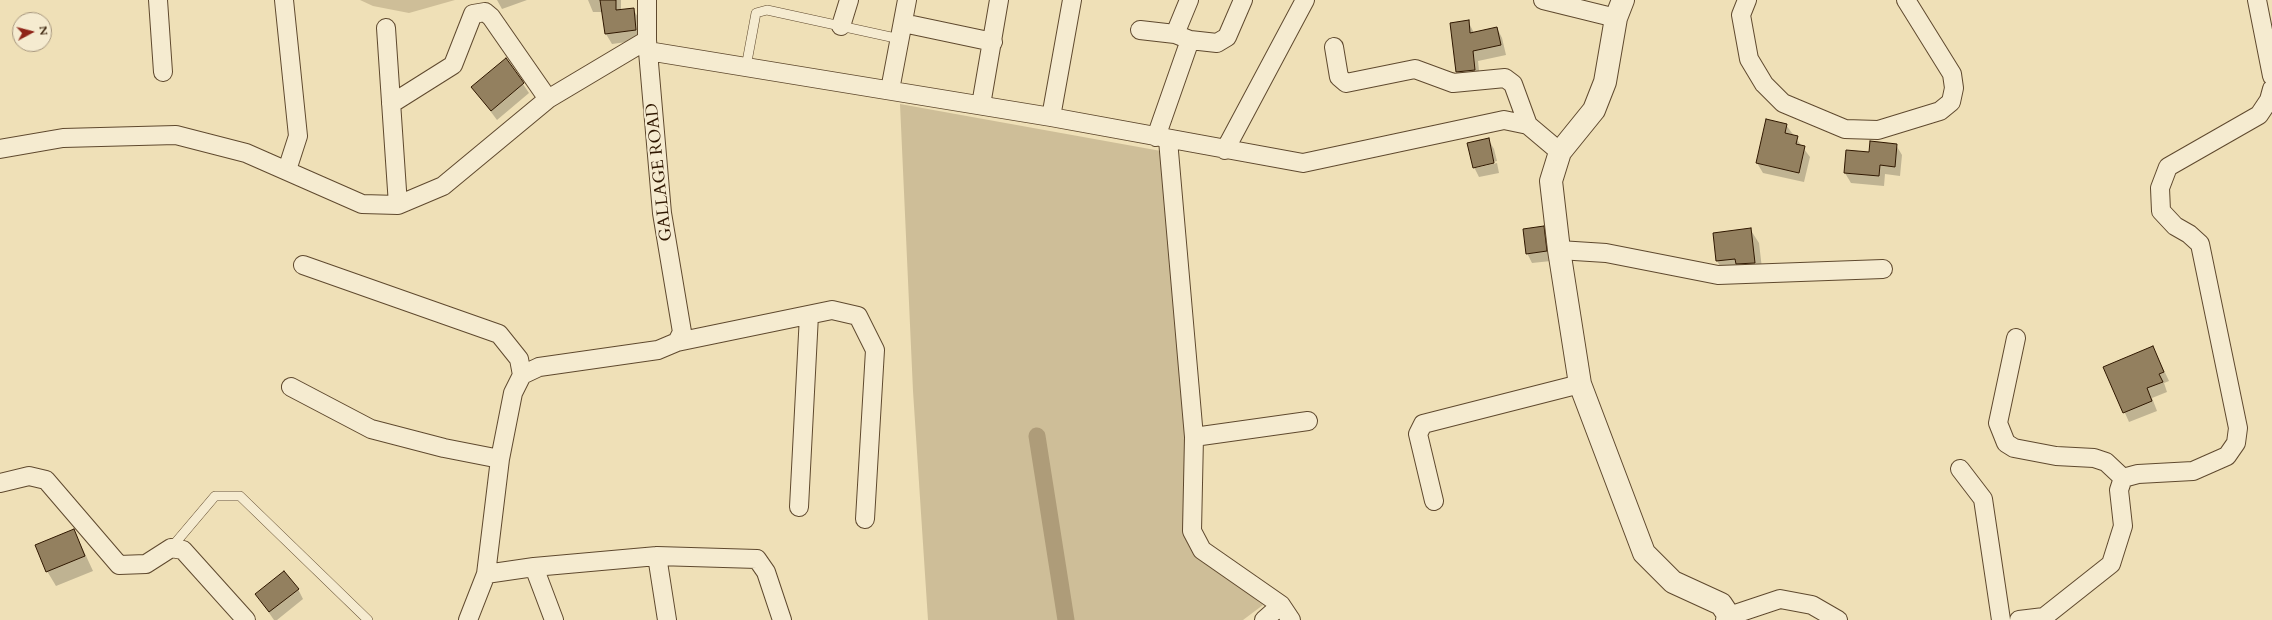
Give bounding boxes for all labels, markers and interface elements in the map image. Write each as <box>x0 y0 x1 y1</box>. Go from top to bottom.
north arrow <box>12 12 52 52</box>
text: N <box>35 25 51 36</box>
street label: GALLAGE ROAD <box>643 102 677 242</box>

